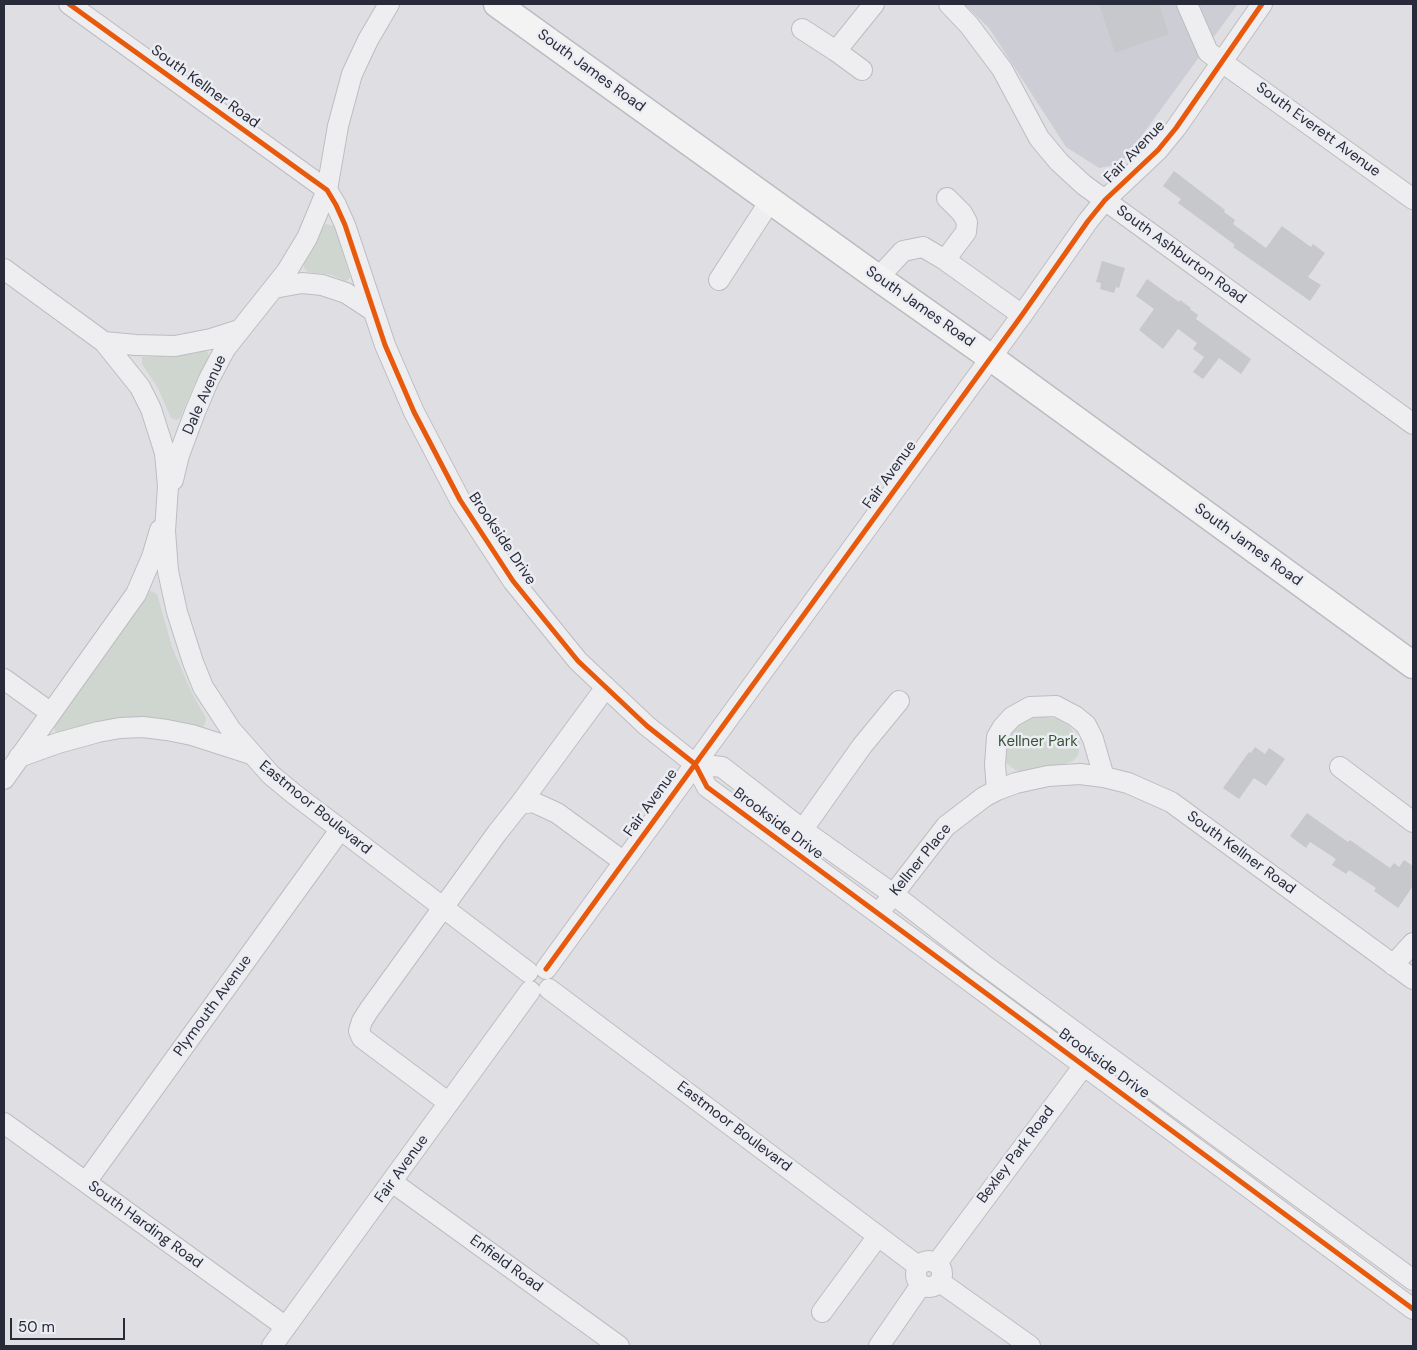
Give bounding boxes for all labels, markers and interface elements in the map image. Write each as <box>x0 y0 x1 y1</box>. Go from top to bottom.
street label: South James Road <box>534 26 648 116</box>
street label: South Kellner Road <box>147 42 263 132</box>
street label: South Everett Avenue <box>1252 79 1384 181</box>
street label: Fair Avenue <box>1101 117 1169 187</box>
street label: South Ashburton Road <box>1112 202 1250 308</box>
street label: South James Road <box>862 263 978 351</box>
street label: Dale Avenue <box>179 352 231 438</box>
street label: Fair Avenue <box>859 437 921 513</box>
street label: Brookside Drive <box>464 489 540 589</box>
street label: South James Road <box>1191 500 1305 590</box>
park label: Kellner Park <box>998 733 1078 751</box>
street label: Eastmoor Boulevard <box>255 757 375 859</box>
street label: Fair Avenue <box>620 765 682 841</box>
street label: Brookside Drive <box>730 784 826 864</box>
street label: South Kellner Road <box>1183 808 1299 898</box>
street label: Kellner Place <box>886 820 956 900</box>
street label: Plymouth Avenue <box>170 952 256 1060</box>
street label: Brookside Drive <box>1055 1025 1153 1103</box>
street label: Eastmoor Boulevard <box>673 1078 795 1176</box>
street label: Bexley Park Road <box>974 1103 1058 1207</box>
street label: Fair Avenue <box>371 1131 433 1207</box>
street label: South Harding Road <box>84 1177 206 1273</box>
street label: Enfield Road <box>466 1232 546 1296</box>
scale bar <box>12 1308 128 1340</box>
text: 50 m <box>18 1317 55 1337</box>

